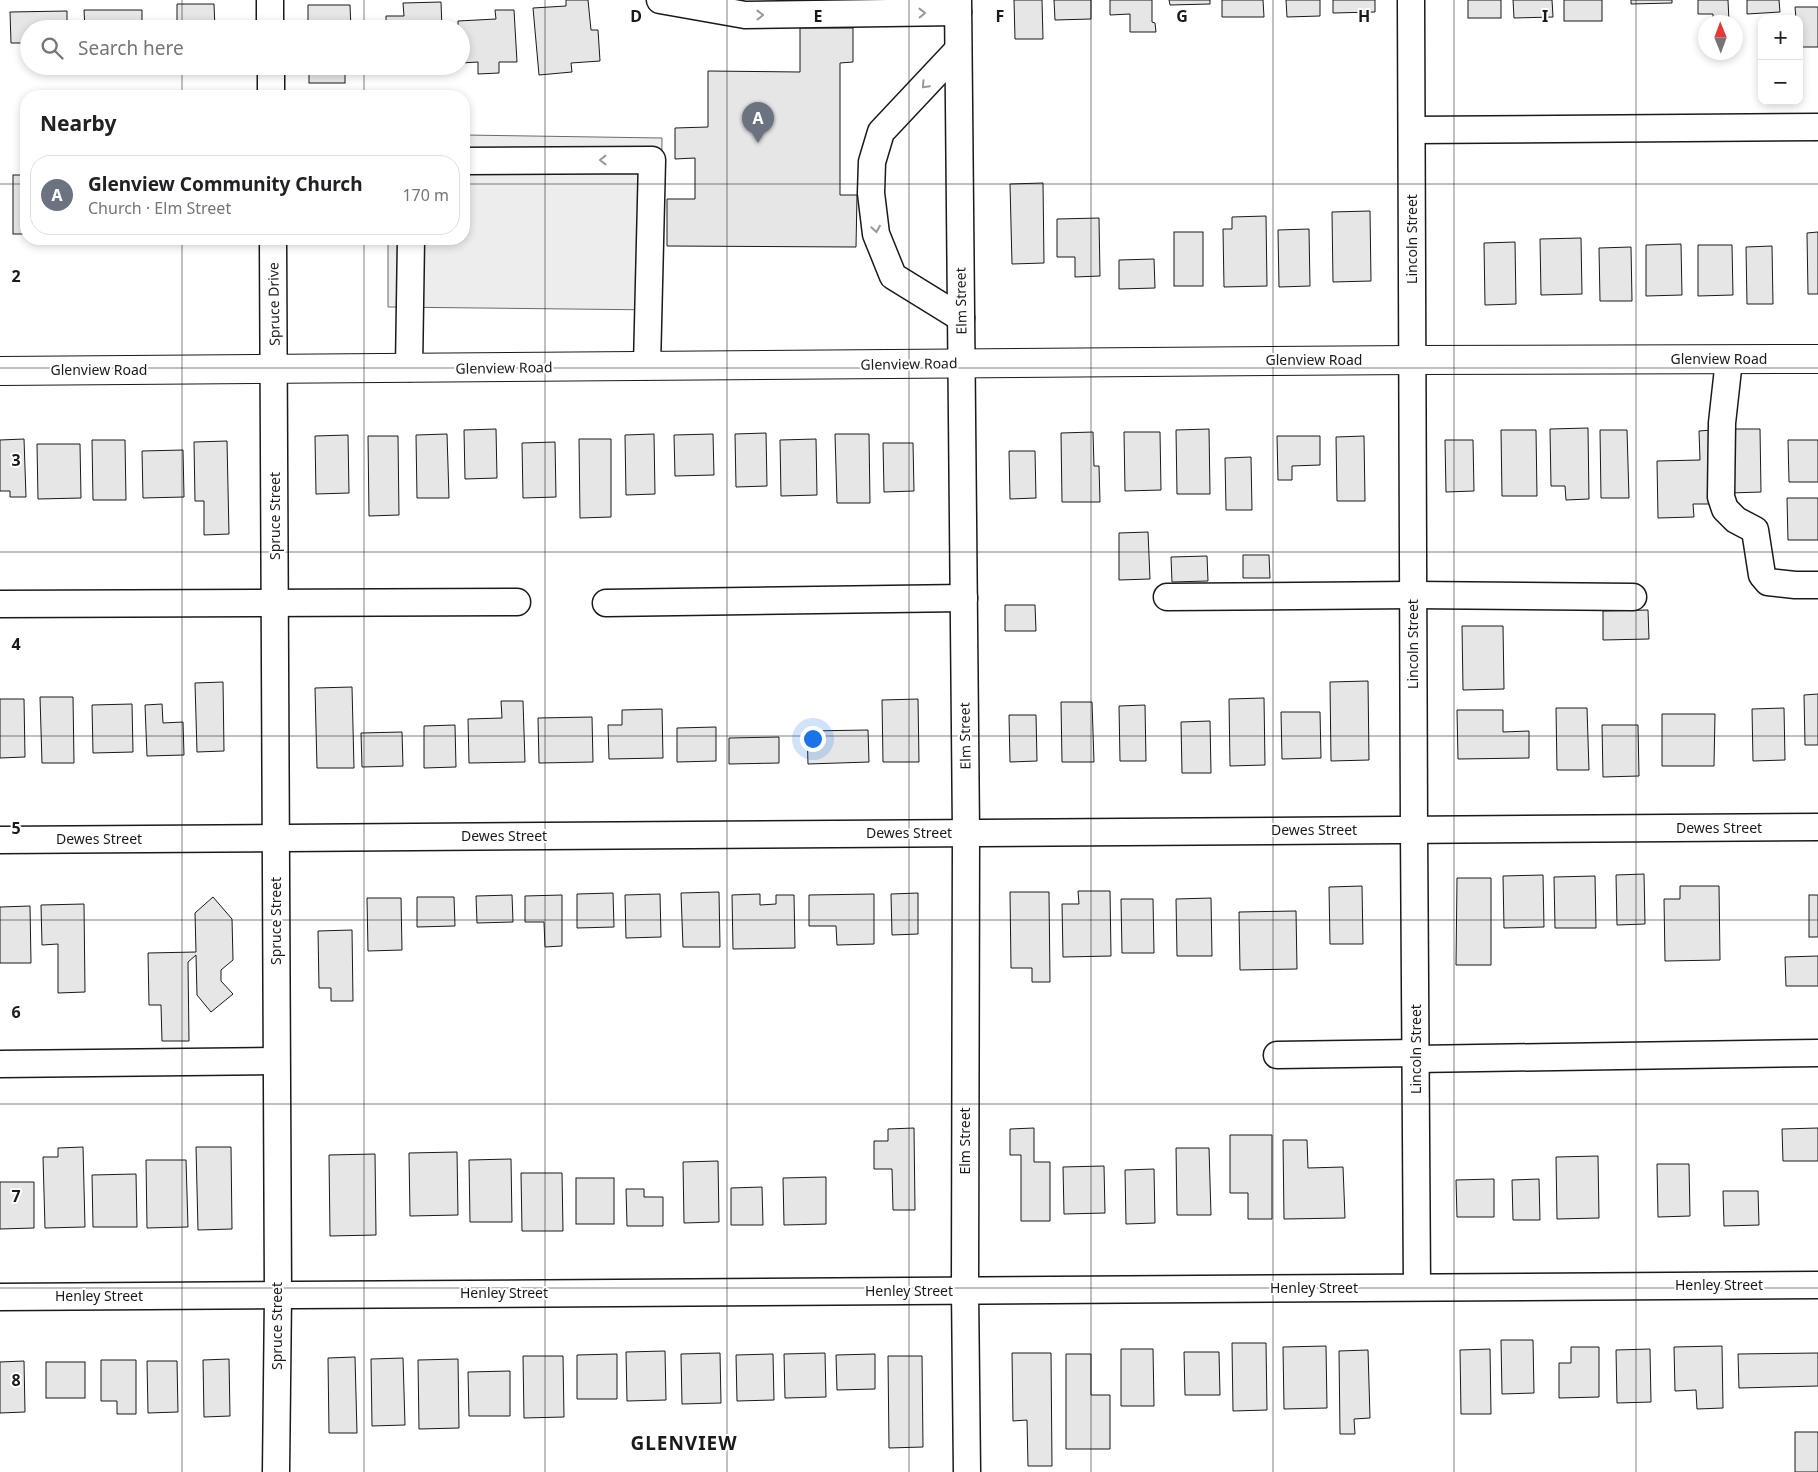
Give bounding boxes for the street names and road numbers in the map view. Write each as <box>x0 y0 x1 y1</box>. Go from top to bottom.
street label: Lincoln Street <box>1402 194 1421 284</box>
street label: Spruce Drive <box>263 262 284 346</box>
street label: Elm Street <box>950 267 971 335</box>
street label: Glenview Road <box>1671 349 1767 368</box>
street label: Glenview Road <box>1266 350 1362 369</box>
street label: Glenview Road <box>860 353 958 374</box>
street label: Glenview Road <box>455 357 553 378</box>
street label: Glenview Road <box>51 360 147 379</box>
street label: Spruce Street <box>265 472 284 560</box>
street label: Lincoln Street <box>1403 599 1422 689</box>
street label: Elm Street <box>954 702 975 770</box>
street label: Dewes Street <box>1676 818 1762 837</box>
street label: Dewes Street <box>1271 820 1357 839</box>
street label: Dewes Street <box>866 823 952 842</box>
street label: Dewes Street <box>461 826 547 845</box>
street label: Dewes Street <box>56 829 142 848</box>
street label: Spruce Street <box>266 877 285 965</box>
street label: Lincoln Street <box>1406 1004 1425 1094</box>
street label: Elm Street <box>955 1107 974 1175</box>
street label: Henley Street <box>1675 1275 1763 1294</box>
street label: Henley Street <box>1270 1278 1358 1297</box>
street label: Henley Street <box>865 1281 953 1300</box>
street label: Spruce Street <box>267 1282 286 1370</box>
street label: Henley Street <box>460 1283 548 1302</box>
street label: Henley Street <box>55 1286 143 1305</box>

